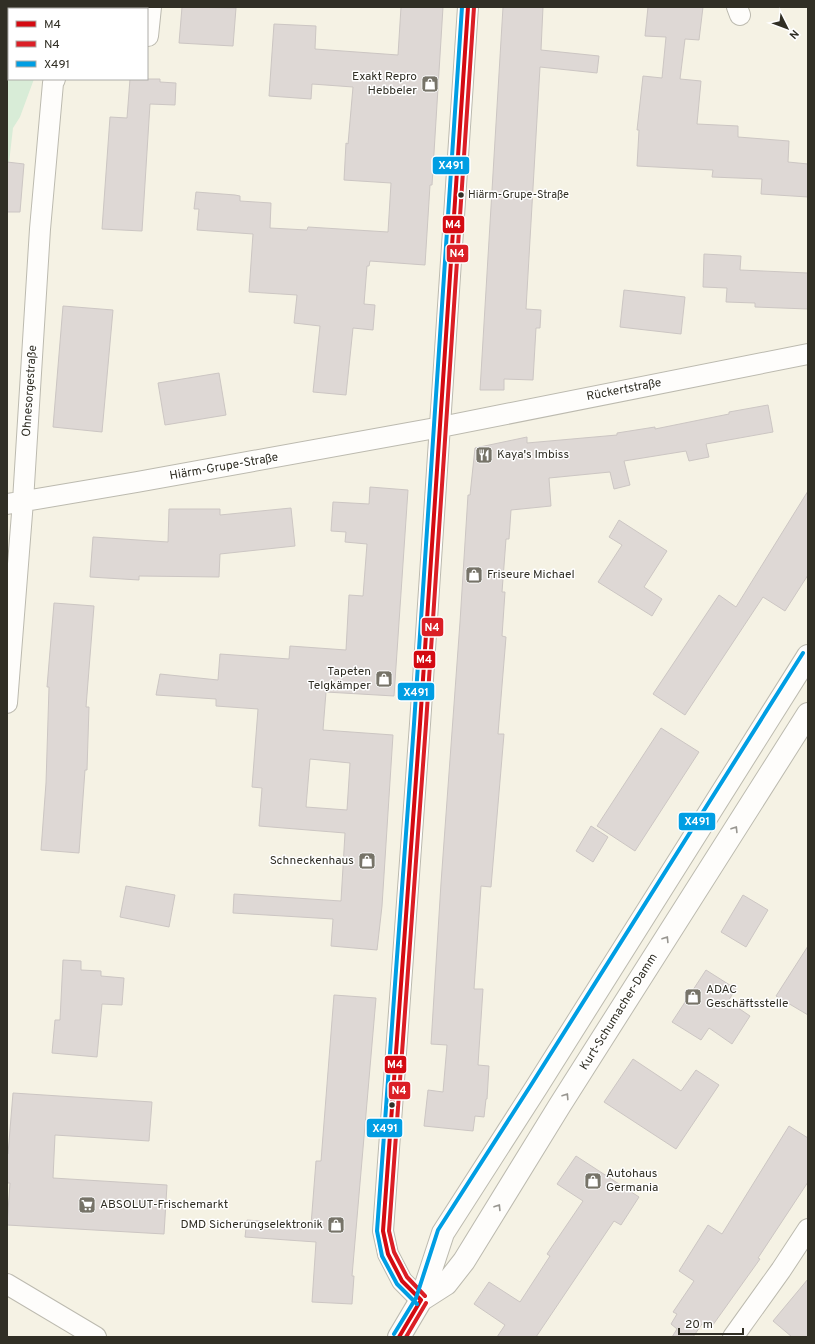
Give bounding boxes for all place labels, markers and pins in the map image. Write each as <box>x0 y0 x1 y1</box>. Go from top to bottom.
place label: Exakt Repro Hebbeler <box>352 69 417 99</box>
shop icon: Exakt Repro Hebbeler <box>420 74 440 94</box>
place label: Hiärm-Grupe-Straße <box>468 188 569 202</box>
marker: Hiärm-Grupe-Straße <box>456 190 466 200</box>
restaurant icon: Kaya's Imbiss <box>474 445 494 465</box>
place label: Kaya's Imbiss <box>497 447 569 463</box>
shop icon: Friseure Michael <box>464 565 484 585</box>
place label: Friseure Michael <box>487 567 575 583</box>
place label: Tapeten Telgkämper <box>308 664 371 694</box>
shop icon: Tapeten Telgkämper <box>374 669 394 689</box>
shop icon: Schneckenhaus <box>357 851 377 871</box>
place label: Schneckenhaus <box>270 853 354 869</box>
place label: ADAC Geschäftsstelle <box>706 982 788 1012</box>
shop icon: ADAC Geschäftsstelle <box>683 987 703 1007</box>
unlabelled marker <box>387 1100 397 1110</box>
place label: Autohaus Germania <box>606 1166 658 1196</box>
shop icon: Autohaus Germania <box>583 1171 603 1191</box>
supermarket icon: ABSOLUT-Frischemarkt <box>77 1195 97 1215</box>
place label: ABSOLUT-Frischemarkt <box>100 1197 228 1213</box>
shop icon: DMD Sicherungselektronik <box>326 1215 346 1235</box>
place label: DMD Sicherungselektronik <box>180 1217 323 1233</box>

